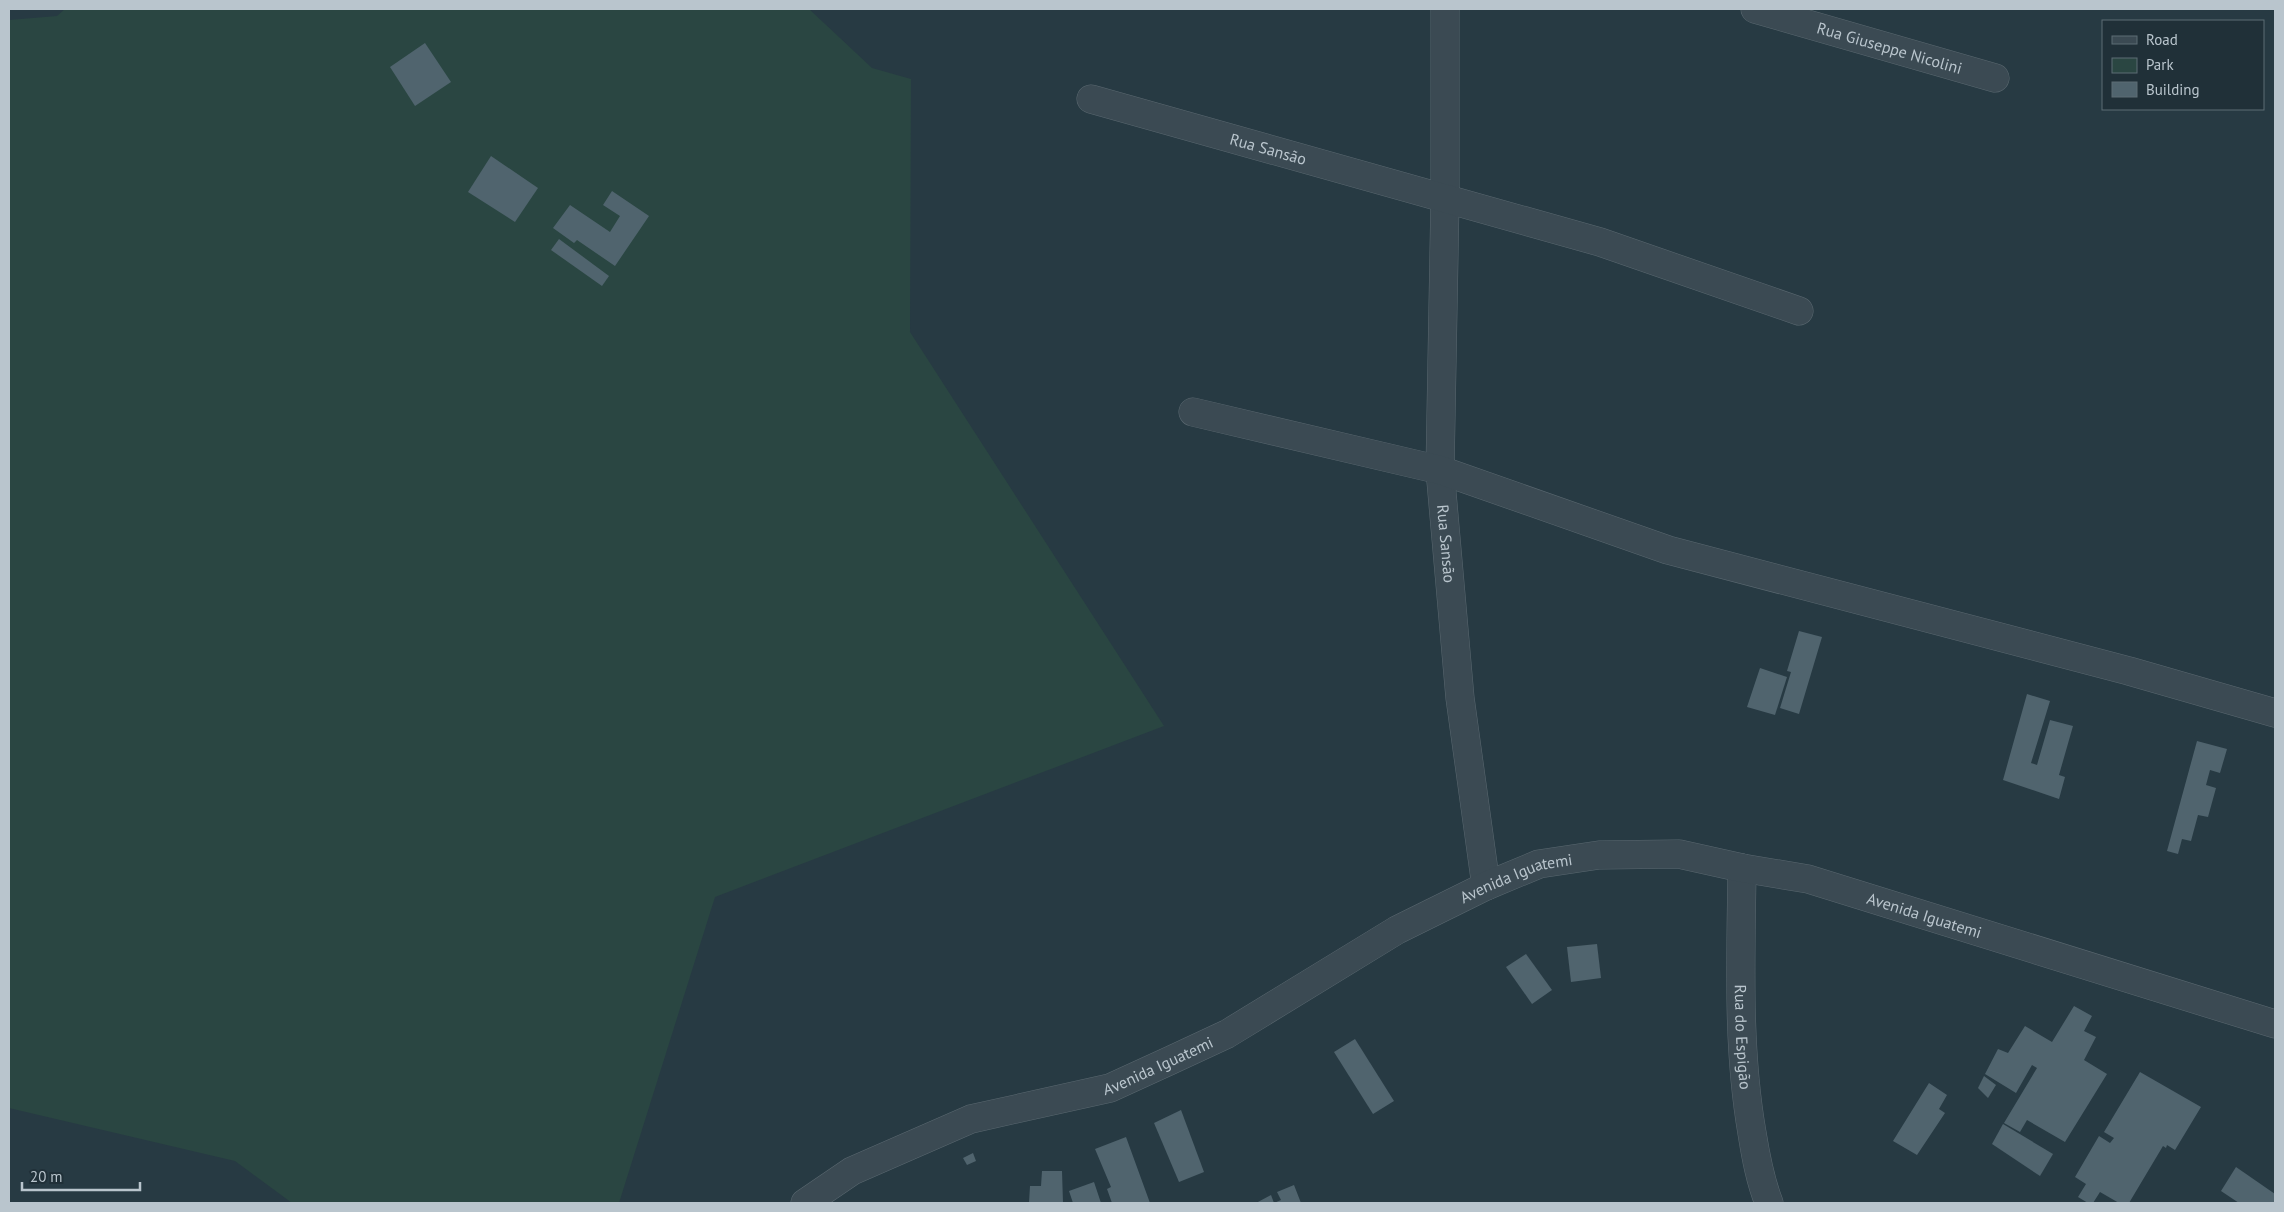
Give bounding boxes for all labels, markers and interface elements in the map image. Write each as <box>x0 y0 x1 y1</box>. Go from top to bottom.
street label: Rua Giuseppe Nicolini <box>1815 17 1964 78</box>
legend <box>2102 20 2264 110</box>
text: Road <box>2146 30 2178 49</box>
text: Park <box>2146 55 2174 74</box>
text: Building <box>2146 80 2200 99</box>
street label: Rua Sansão <box>1228 128 1309 169</box>
street label: Rua Sansão <box>1433 504 1460 584</box>
street label: Avenida Iguatemi <box>1456 849 1574 907</box>
street label: Avenida Iguatemi <box>1865 888 1984 942</box>
street label: Rua do Espigão <box>1731 984 1756 1090</box>
street label: Avenida Iguatemi <box>1101 1032 1216 1099</box>
scale bar <box>22 1160 140 1192</box>
text: 20 m <box>30 1167 63 1186</box>

